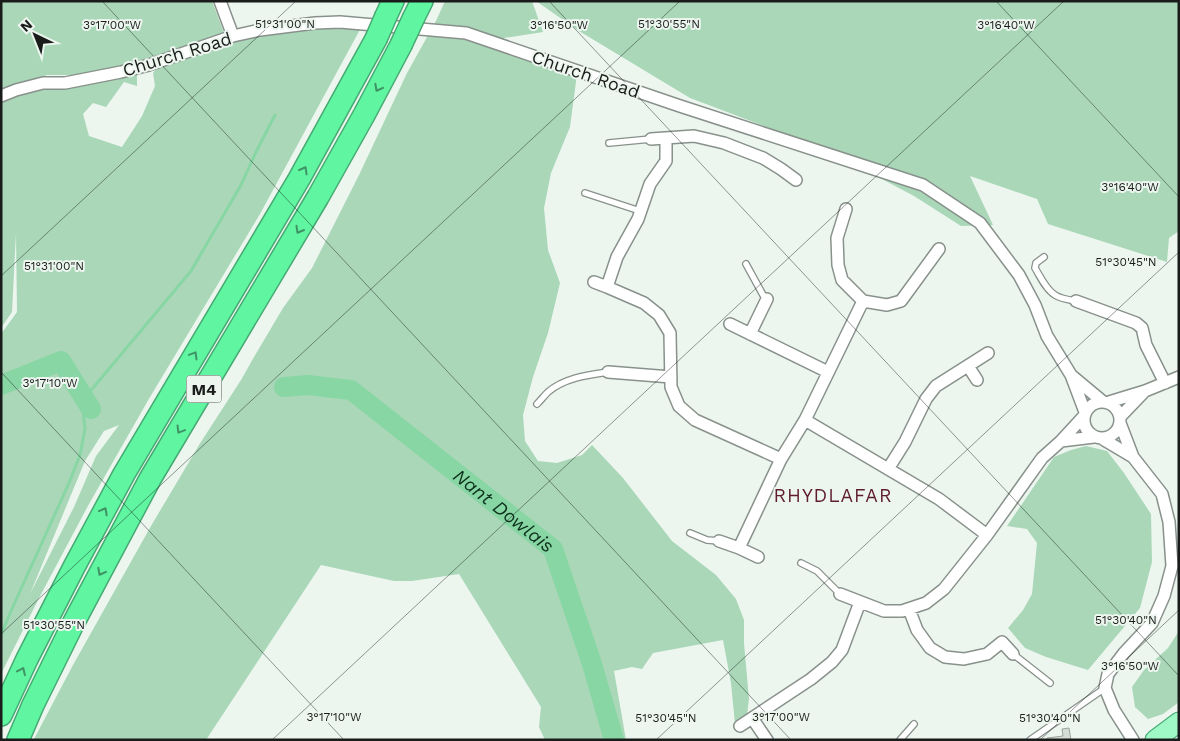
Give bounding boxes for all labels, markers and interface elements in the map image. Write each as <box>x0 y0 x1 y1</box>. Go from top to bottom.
north arrow <box>10 10 60 60</box>
text: N <box>17 16 35 35</box>
text: 51°31'00"N <box>255 17 315 31</box>
text: 51°30'55"N <box>638 17 700 31</box>
text: 3°17'00"W <box>83 18 141 32</box>
text: 3°16'50"W <box>530 18 589 32</box>
text: 3°16'40"W <box>977 18 1035 32</box>
street label: Church Road <box>120 27 234 81</box>
street label: Church Road <box>529 46 643 102</box>
one-way arrow <box>374 83 384 92</box>
one-way arrow <box>297 166 307 175</box>
text: 3°16'40"W <box>1101 180 1159 194</box>
one-way arrow <box>295 224 305 233</box>
text: 51°30'45"N <box>1095 255 1157 269</box>
text: 51°31'00"N <box>24 259 84 273</box>
one-way arrow <box>188 351 198 360</box>
text: 3°17'10"W <box>22 376 78 390</box>
road number: M4 <box>186 376 222 402</box>
one-way arrow <box>176 424 186 433</box>
water label: Nant Dowlais <box>449 464 559 557</box>
district label: RHYDLAFAR <box>773 484 893 507</box>
one-way arrow <box>98 507 108 516</box>
one-way arrow <box>97 566 107 575</box>
text: 51°30'40"N <box>1095 613 1157 627</box>
text: 51°30'55"N <box>23 618 85 632</box>
text: 3°16'50"W <box>1101 659 1160 673</box>
one-way arrow <box>16 667 26 676</box>
text: 3°17'10"W <box>306 710 362 724</box>
text: 3°17'00"W <box>752 710 810 724</box>
text: 51°30'45"N <box>635 711 697 725</box>
text: 51°30'40"N <box>1019 711 1081 725</box>

